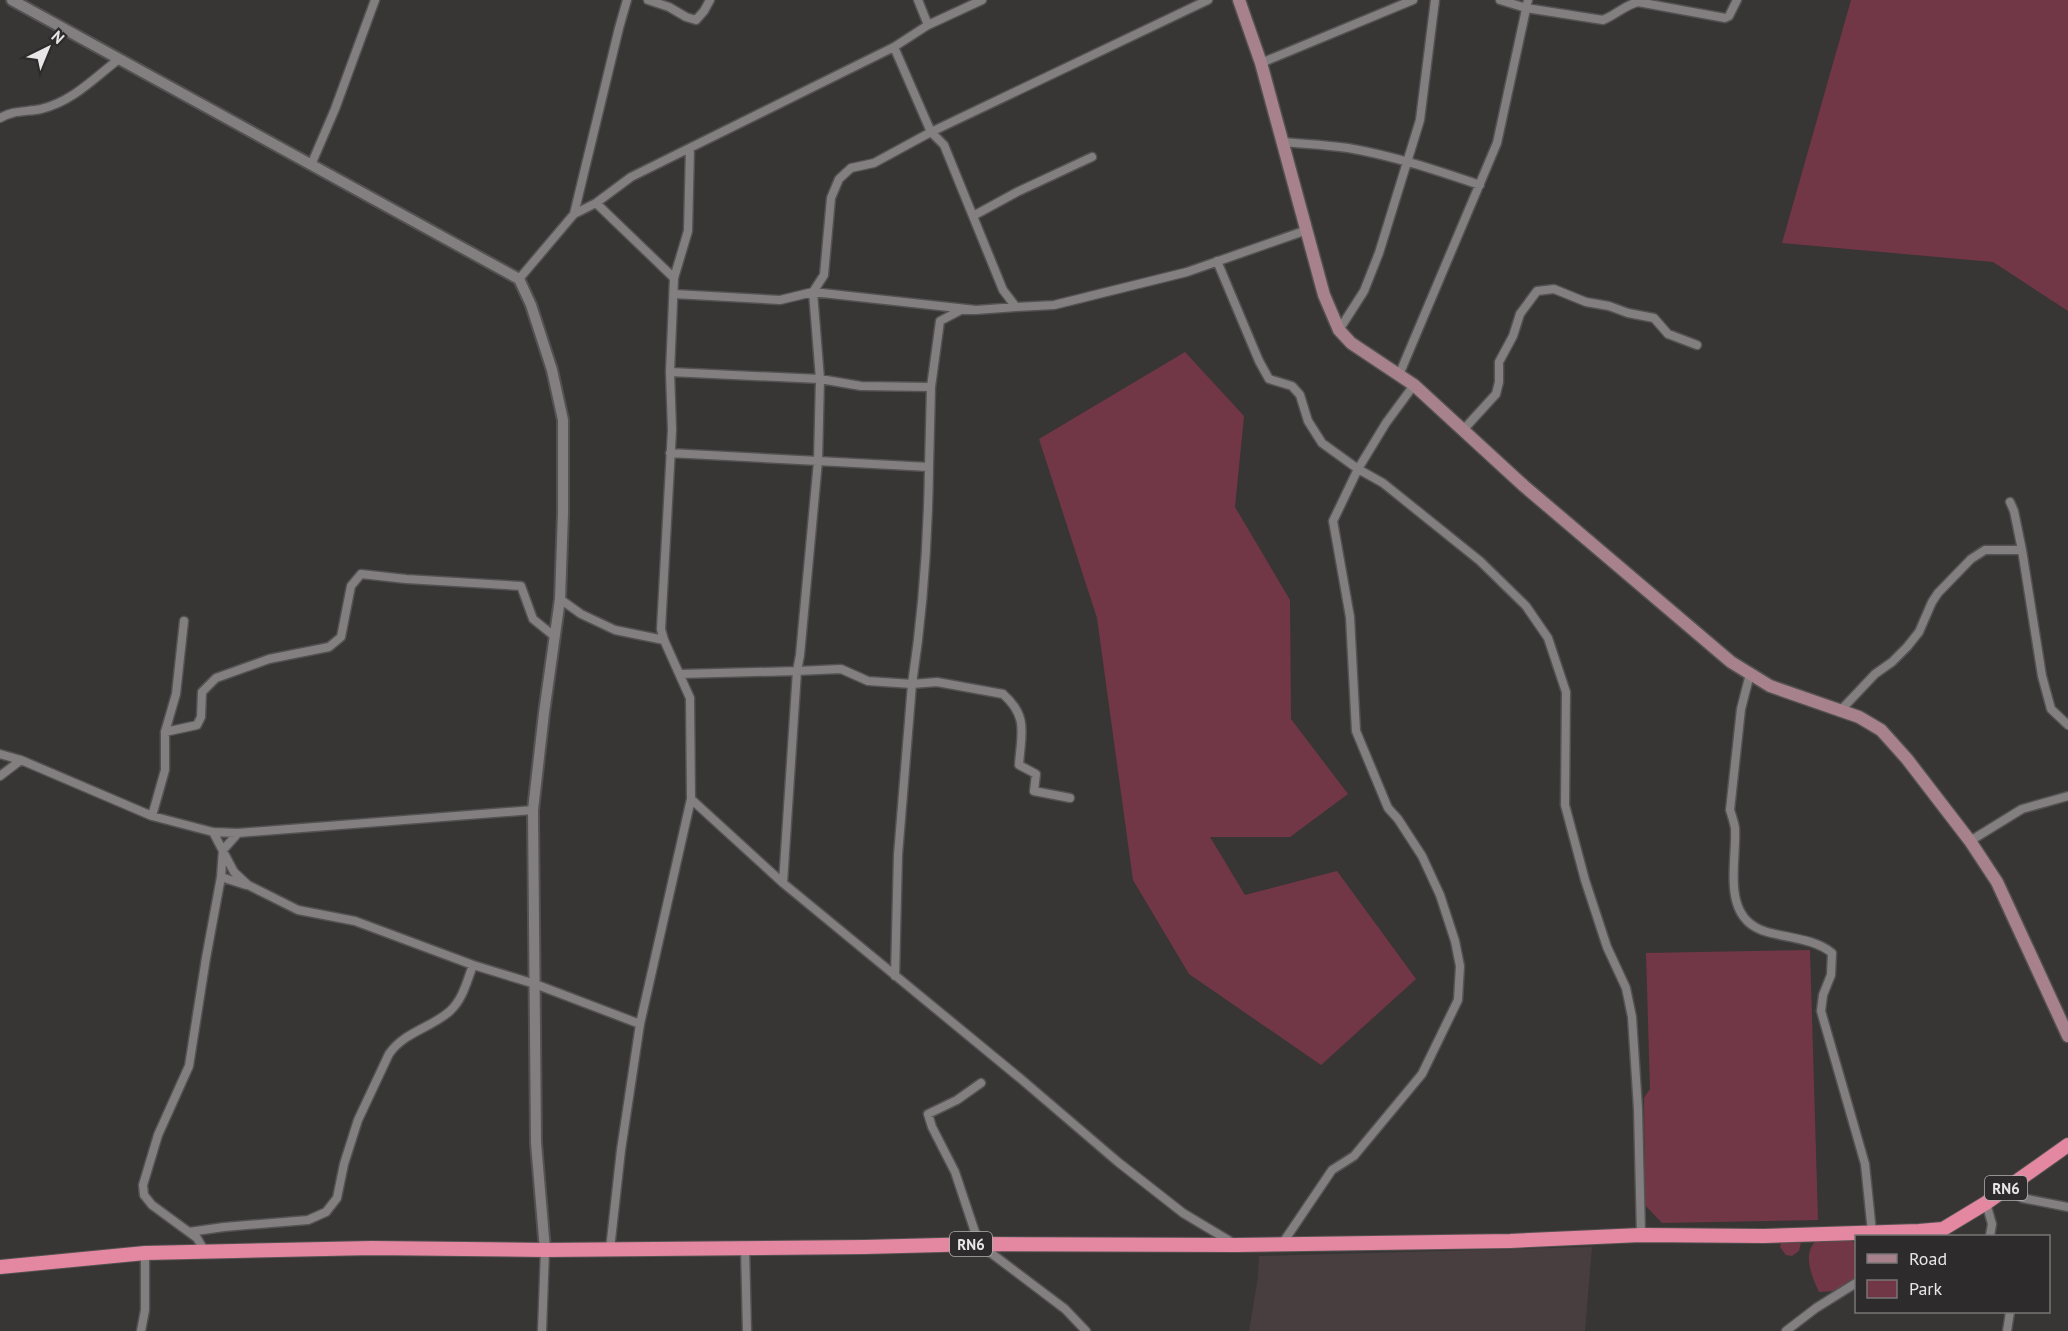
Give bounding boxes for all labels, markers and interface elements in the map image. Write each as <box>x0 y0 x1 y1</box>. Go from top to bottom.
north arrow <box>18 18 78 78</box>
text: N <box>48 26 69 48</box>
road number: RN6 <box>1985 1176 2027 1200</box>
road number: RN6 <box>950 1232 992 1256</box>
legend <box>1855 1235 2050 1313</box>
text: Road <box>1909 1247 1947 1270</box>
text: Park <box>1909 1277 1942 1300</box>

